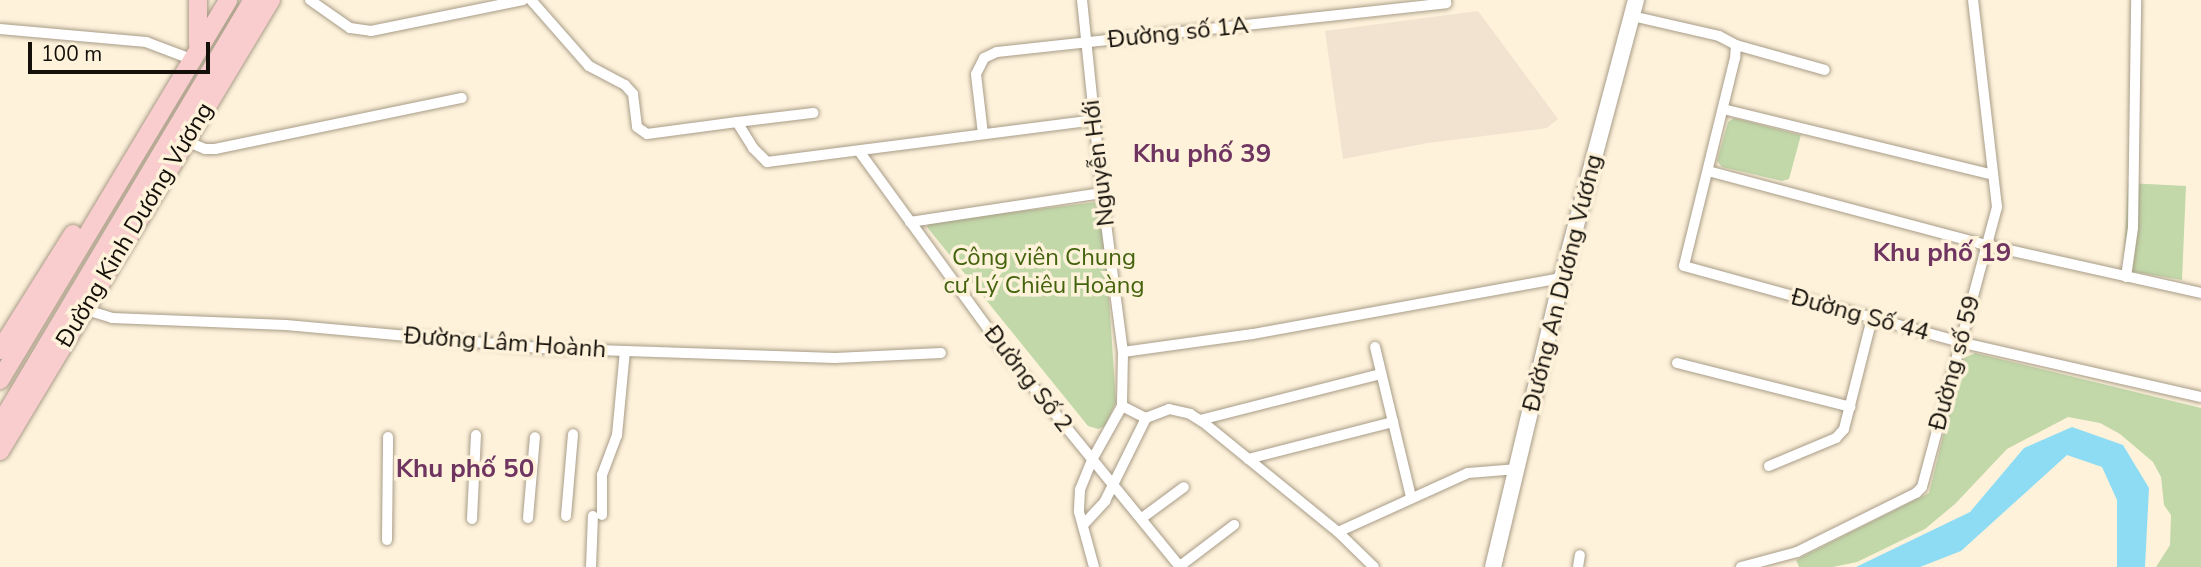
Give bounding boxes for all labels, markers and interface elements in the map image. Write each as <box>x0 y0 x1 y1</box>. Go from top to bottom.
street label: Đường số 1A <box>1106 11 1250 55</box>
scale bar <box>32 28 214 72</box>
text: 100 m <box>41 40 102 68</box>
street label: Đường Kinh Dương Vương <box>50 97 220 353</box>
street label: Nguyễn Hới <box>1077 98 1121 228</box>
district label: Khu phố 39 <box>1133 138 1271 170</box>
street label: Đường An Dương Vương <box>1517 151 1609 415</box>
district label: Khu phố 19 <box>1873 237 2011 269</box>
park label: Công viên Chung cư Lý Chiêu Hoàng <box>943 244 1145 300</box>
street label: Đường Số 44 <box>1788 283 1932 347</box>
street label: Đường số 59 <box>1923 292 1987 434</box>
street label: Đường Số 2 <box>978 320 1078 438</box>
street label: Đường Lâm Hoành <box>403 322 607 364</box>
district label: Khu phố 50 <box>396 453 534 485</box>

